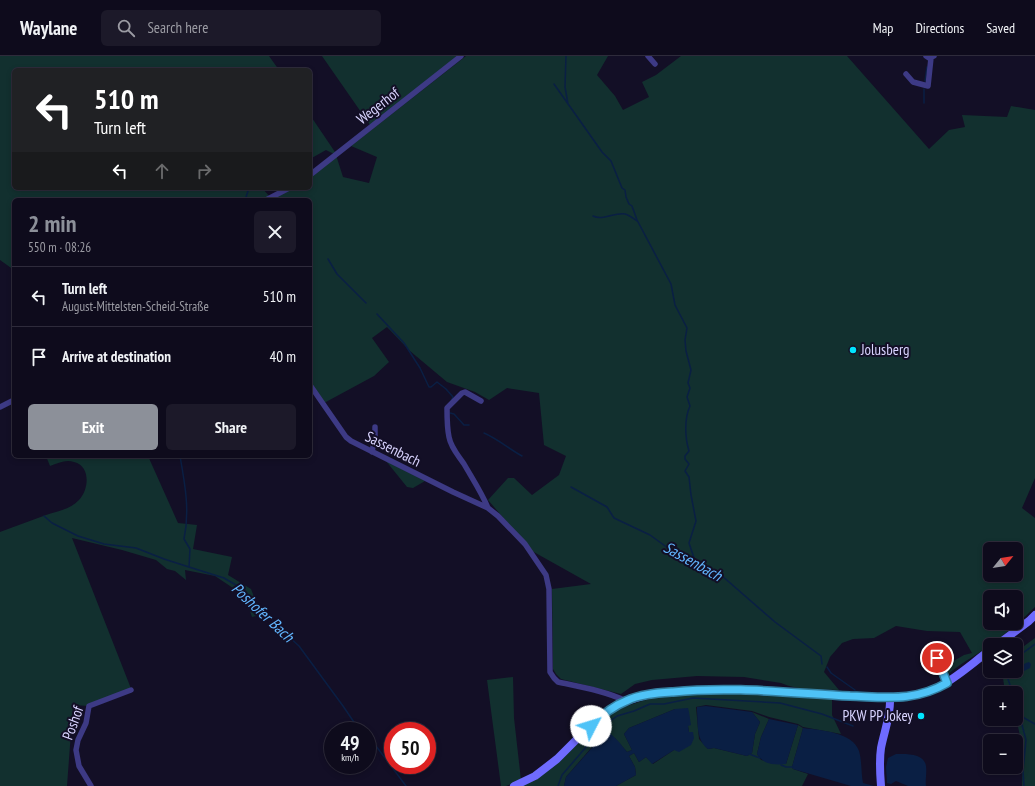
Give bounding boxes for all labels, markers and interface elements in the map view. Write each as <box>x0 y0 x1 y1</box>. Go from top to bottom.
search box <box>101 10 381 46</box>
text: Waylane <box>20 16 77 40</box>
icon: search <box>115 17 137 39</box>
text: Search here <box>147 18 208 37</box>
text: Map <box>873 19 893 37</box>
text: Directions <box>915 19 964 37</box>
text: Saved <box>986 19 1015 37</box>
text: 510 m <box>94 80 158 117</box>
street label: Wegerhof <box>352 82 404 128</box>
icon: left <box>28 84 80 136</box>
text: Turn left <box>94 116 146 139</box>
icon: left <box>109 160 131 182</box>
icon: ahead <box>151 160 173 182</box>
icon: right <box>193 160 215 182</box>
text: 2 min <box>28 208 76 239</box>
button: close <box>254 211 296 253</box>
text: 550 m · 08:26 <box>28 239 91 256</box>
text: Turn left <box>62 279 107 298</box>
icon: left <box>28 286 50 308</box>
text: 510 m <box>263 287 296 306</box>
text: August-Mittelsten-Scheid-Straße <box>62 298 209 315</box>
place label: Jolusberg <box>860 340 909 359</box>
marker: Jolusberg <box>848 345 858 355</box>
icon: arrive <box>28 346 50 368</box>
text: Arrive at destination <box>62 347 171 366</box>
text: 40 m <box>270 347 296 366</box>
button: Exit <box>28 404 158 450</box>
button: Share <box>166 404 296 450</box>
street label: Sassenbach <box>362 427 424 471</box>
water label: Sassenbach <box>660 537 727 586</box>
north arrow <box>983 542 1023 582</box>
map controls <box>983 542 1023 774</box>
water label: Poshofer Bach <box>228 578 299 647</box>
button: sound <box>983 590 1023 630</box>
button: layers <box>983 638 1023 678</box>
pin <box>920 641 954 675</box>
icon: arrive <box>926 647 948 669</box>
button: + <box>983 686 1023 726</box>
street label: Poshof <box>58 702 88 742</box>
position arrow <box>570 705 612 747</box>
place label: PKW PP Jokey <box>842 706 913 725</box>
marker: PKW PP Jokey <box>916 711 926 721</box>
speed limit sign: 50 <box>384 722 436 774</box>
text: 49 <box>340 730 360 756</box>
button: − <box>983 734 1023 774</box>
text: km/h <box>341 751 359 764</box>

